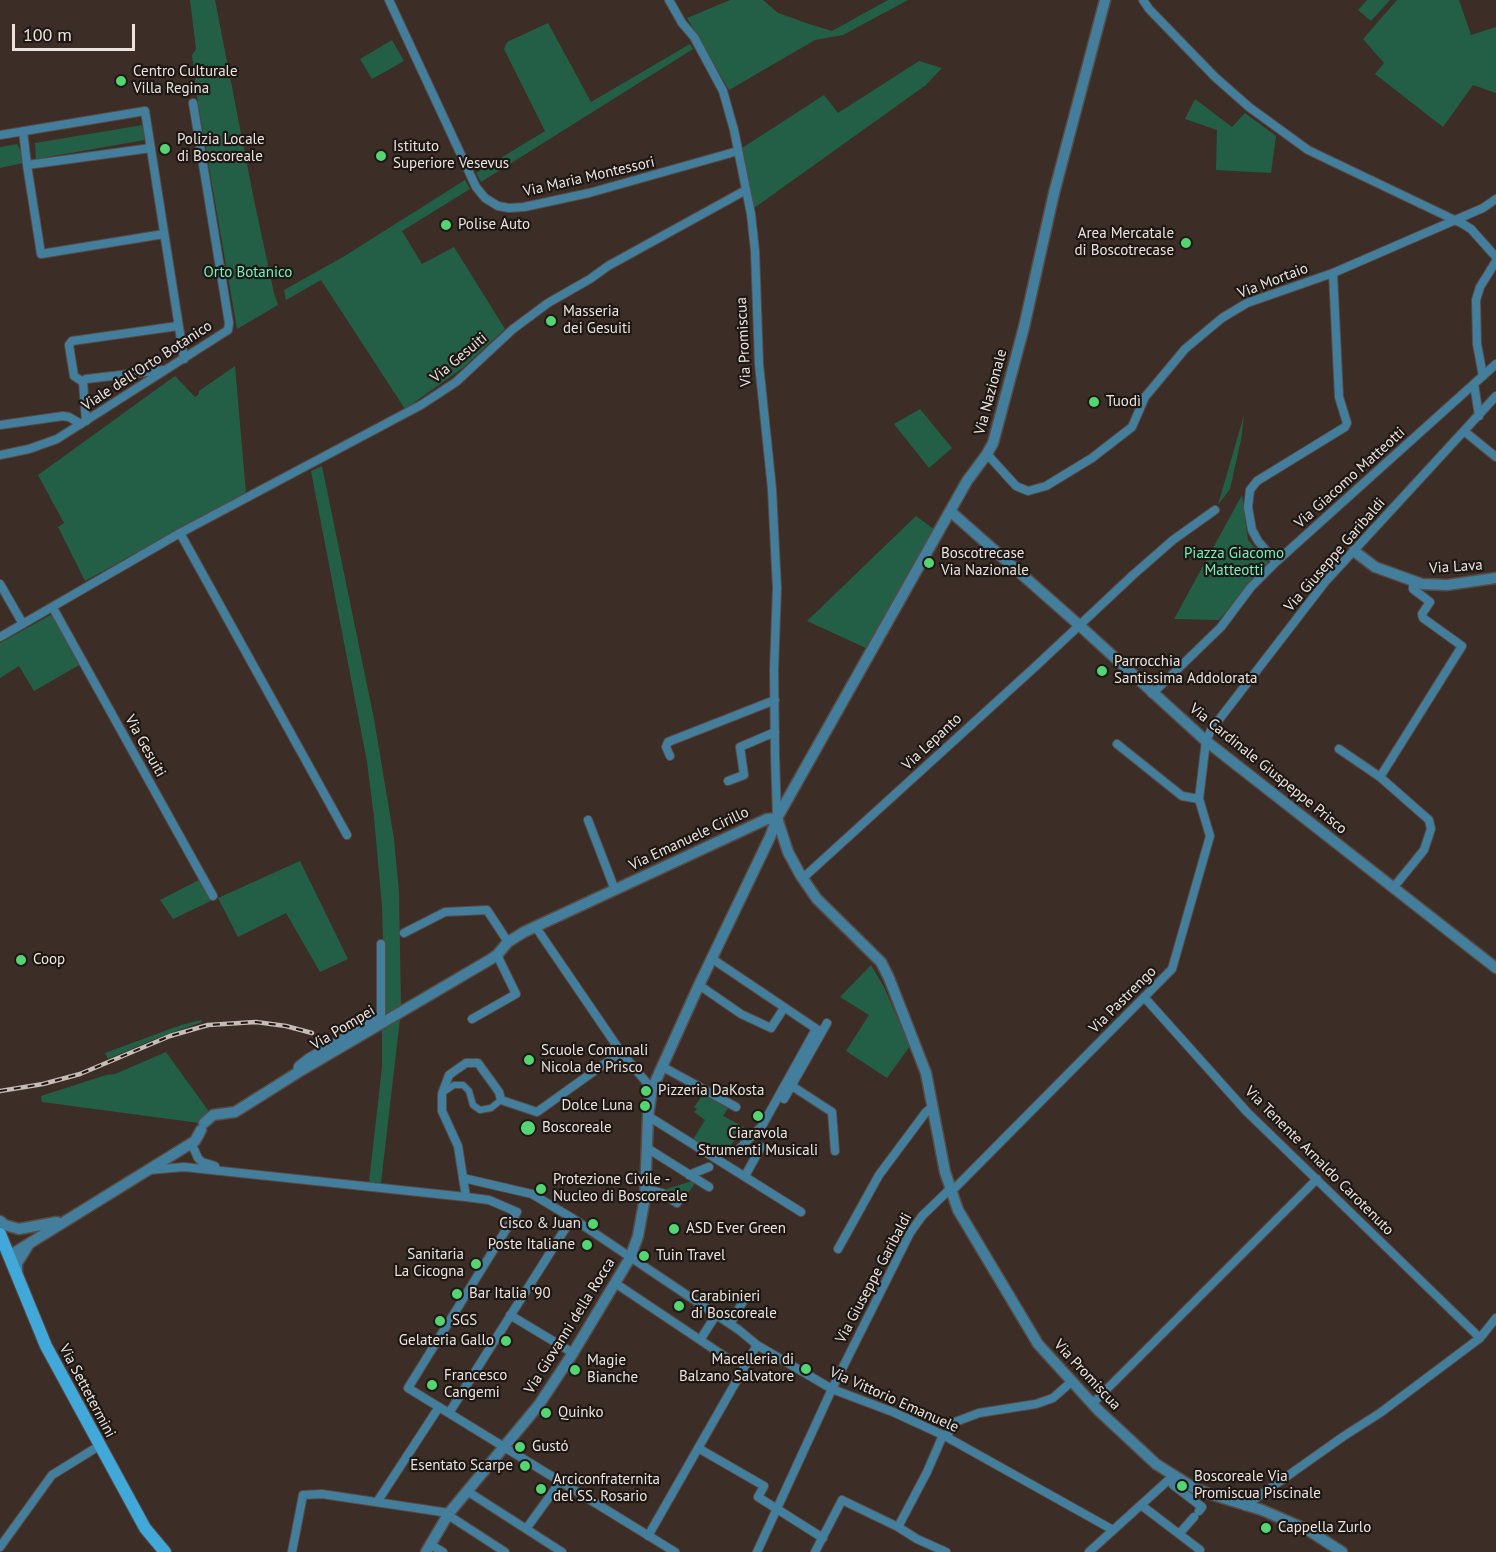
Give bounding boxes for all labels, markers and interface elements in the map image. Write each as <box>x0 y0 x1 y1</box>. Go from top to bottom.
scale bar <box>15 12 138 50</box>
text: 100 m <box>23 23 72 46</box>
place label: Centro Culturale Villa Regina <box>133 63 238 98</box>
marker: Centro Culturale Villa Regina <box>114 74 128 88</box>
place label: Polizia Locale di Boscoreale <box>177 131 265 166</box>
place label: Istituto Superiore Vesevus <box>393 138 509 173</box>
marker: Polizia Locale di Boscoreale <box>158 142 172 156</box>
marker: Istituto Superiore Vesevus <box>374 149 388 163</box>
street label: Via Maria Montessori <box>522 153 656 201</box>
place label: Polise Auto <box>458 216 530 234</box>
marker: Polise Auto <box>439 218 453 232</box>
place label: Area Mercatale di Boscotrecase <box>1075 225 1174 260</box>
marker: Area Mercatale di Boscotrecase <box>1179 236 1193 250</box>
street label: Via Mortaio <box>1235 259 1311 303</box>
park label: Orto Botanico <box>204 264 292 282</box>
street label: Via Promiscua <box>733 297 755 387</box>
place label: Masseria dei Gesuiti <box>563 303 631 338</box>
marker: Masseria dei Gesuiti <box>544 314 558 328</box>
street label: Viale dell'Orto Botanico <box>78 317 216 415</box>
street label: Via Gesuiti <box>427 329 491 387</box>
street label: Via Nazionale <box>971 347 1011 437</box>
place label: Tuodì <box>1106 393 1141 411</box>
marker: Tuodì <box>1087 395 1101 409</box>
street label: Via Giacomo Matteotti <box>1291 424 1409 532</box>
street label: Via Giuseppe Garibaldi <box>1281 494 1389 616</box>
place label: Boscotrecase Via Nazionale <box>941 545 1029 580</box>
park label: Piazza Giacomo Matteotti <box>1184 545 1284 580</box>
marker: Boscotrecase Via Nazionale <box>922 556 936 570</box>
street label: Via Lava <box>1429 556 1483 578</box>
place label: Parrocchia Santissima Addolorata <box>1114 653 1257 688</box>
marker: Parrocchia Santissima Addolorata <box>1095 664 1109 678</box>
street label: Via Cardinale Giuspeppe Prisco <box>1186 700 1350 838</box>
street label: Via Lepanto <box>898 710 966 774</box>
street label: Via Gesuiti <box>121 712 169 780</box>
street label: Via Emanuele Cirillo <box>626 803 752 875</box>
place label: Coop <box>33 951 65 969</box>
marker: Coop <box>14 953 28 967</box>
street label: Via Pastrengo <box>1086 963 1160 1037</box>
street label: Via Pompei <box>308 1002 378 1054</box>
place label: Scuole Comunali Nicola de Prisco <box>541 1042 648 1077</box>
marker: Scuole Comunali Nicola de Prisco <box>522 1053 536 1067</box>
place label: Pizzeria DaKosta <box>658 1082 764 1100</box>
street label: Via Tenente Arnaldo Carotenuto <box>1241 1083 1397 1239</box>
marker: Pizzeria DaKosta <box>639 1084 653 1098</box>
place label: Dolce Luna <box>562 1097 633 1115</box>
marker: Dolce Luna <box>638 1099 652 1113</box>
marker: Ciaravola Strumenti Musicali <box>751 1109 765 1123</box>
marker: Boscoreale <box>519 1119 537 1137</box>
place label: Boscoreale <box>542 1119 612 1137</box>
place label: Ciaravola Strumenti Musicali <box>698 1125 818 1160</box>
place label: Protezione Civile - Nucleo di Boscoreale <box>553 1171 688 1206</box>
marker: Protezione Civile - Nucleo di Boscoreale <box>534 1182 548 1196</box>
street label: Via Giuseppe Garibaldi <box>832 1210 916 1346</box>
place label: Cisco & Juan <box>499 1215 581 1233</box>
marker: Cisco & Juan <box>586 1217 600 1231</box>
place label: ASD Ever Green <box>686 1220 786 1238</box>
marker: ASD Ever Green <box>667 1222 681 1236</box>
place label: Poste Italiane <box>488 1236 575 1254</box>
marker: Poste Italiane <box>580 1238 594 1252</box>
place label: Sanitaria La Cicogna <box>394 1246 464 1281</box>
place label: Tuin Travel <box>656 1247 725 1265</box>
marker: Tuin Travel <box>637 1249 651 1263</box>
street label: Via Giovanni della Rocca <box>521 1255 619 1397</box>
marker: Sanitaria La Cicogna <box>469 1257 483 1271</box>
place label: Bar Italia '90 <box>469 1285 551 1303</box>
marker: Bar Italia '90 <box>450 1287 464 1301</box>
place label: Carabinieri di Boscoreale <box>691 1288 777 1323</box>
marker: Carabinieri di Boscoreale <box>672 1299 686 1313</box>
place label: SGS <box>452 1312 477 1330</box>
marker: SGS <box>433 1314 447 1328</box>
place label: Gelateria Gallo <box>399 1332 494 1350</box>
marker: Gelateria Gallo <box>499 1334 513 1348</box>
street label: Via Promiscua <box>1050 1336 1124 1414</box>
street label: Via Settetermini <box>55 1341 119 1441</box>
place label: Macelleria di Balzano Salvatore <box>679 1351 794 1386</box>
place label: Magie Bianche <box>587 1352 638 1387</box>
marker: Macelleria di Balzano Salvatore <box>799 1362 813 1376</box>
marker: Magie Bianche <box>568 1363 582 1377</box>
street label: Via Vittorio Emanuele <box>827 1363 961 1437</box>
place label: Francesco Cangemi <box>444 1367 507 1402</box>
marker: Francesco Cangemi <box>425 1378 439 1392</box>
place label: Quinko <box>558 1404 604 1422</box>
marker: Quinko <box>539 1406 553 1420</box>
place label: Gustó <box>532 1438 569 1456</box>
marker: Gustó <box>513 1440 527 1454</box>
place label: Esentato Scarpe <box>410 1457 513 1475</box>
marker: Esentato Scarpe <box>518 1459 532 1473</box>
place label: Boscoreale Via Promiscua Piscinale <box>1194 1468 1321 1503</box>
place label: Arciconfraternita del SS. Rosario <box>553 1471 660 1506</box>
marker: Boscoreale Via Promiscua Piscinale <box>1175 1479 1189 1493</box>
marker: Arciconfraternita del SS. Rosario <box>534 1482 548 1496</box>
place label: Cappella Zurlo <box>1278 1519 1371 1537</box>
marker: Cappella Zurlo <box>1259 1521 1273 1535</box>

